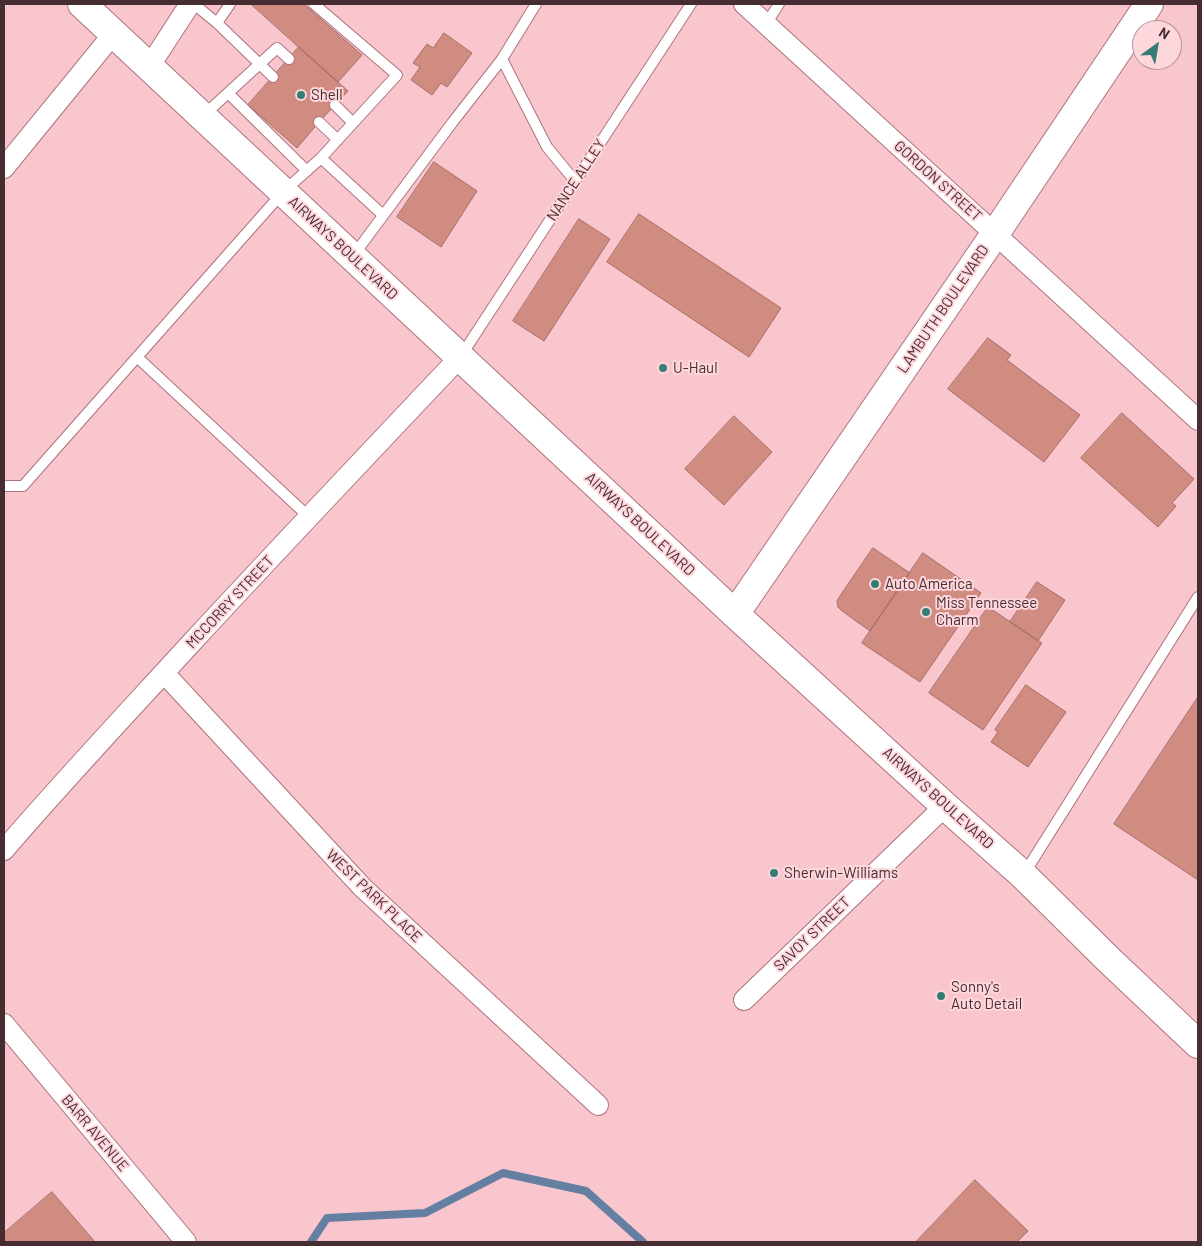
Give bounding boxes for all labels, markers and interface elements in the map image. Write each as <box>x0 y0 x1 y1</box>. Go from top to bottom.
north arrow <box>1132 20 1182 70</box>
text: N <box>1156 23 1173 42</box>
place label: Shell <box>311 86 343 104</box>
marker: Shell <box>295 89 307 101</box>
street label: NANCE ALLEY <box>543 136 609 224</box>
street label: GORDON STREET <box>890 137 986 225</box>
street label: AIRWAYS BOULEVARD <box>285 193 401 303</box>
street label: LAMBUTH BOULEVARD <box>893 242 993 376</box>
place label: U-Haul <box>673 359 718 377</box>
marker: U-Haul <box>657 362 669 374</box>
street label: AIRWAYS BOULEVARD <box>582 469 698 579</box>
street label: MCCORRY STREET <box>182 552 278 652</box>
place label: Auto America <box>885 575 973 593</box>
marker: Auto America <box>869 578 881 590</box>
place label: Miss Tennessee Charm <box>936 594 1037 629</box>
marker: Miss Tennessee Charm <box>920 606 932 618</box>
street label: AIRWAYS BOULEVARD <box>879 743 997 853</box>
street label: WEST PARK PLACE <box>322 846 426 946</box>
place label: Sherwin-Williams <box>784 864 898 882</box>
marker: Sherwin-Williams <box>768 867 780 879</box>
street label: SAVOY STREET <box>770 893 854 975</box>
place label: Sonny's Auto Detail <box>951 978 1022 1013</box>
marker: Sonny's Auto Detail <box>935 990 947 1002</box>
street label: BARR AVENUE <box>58 1091 132 1175</box>

